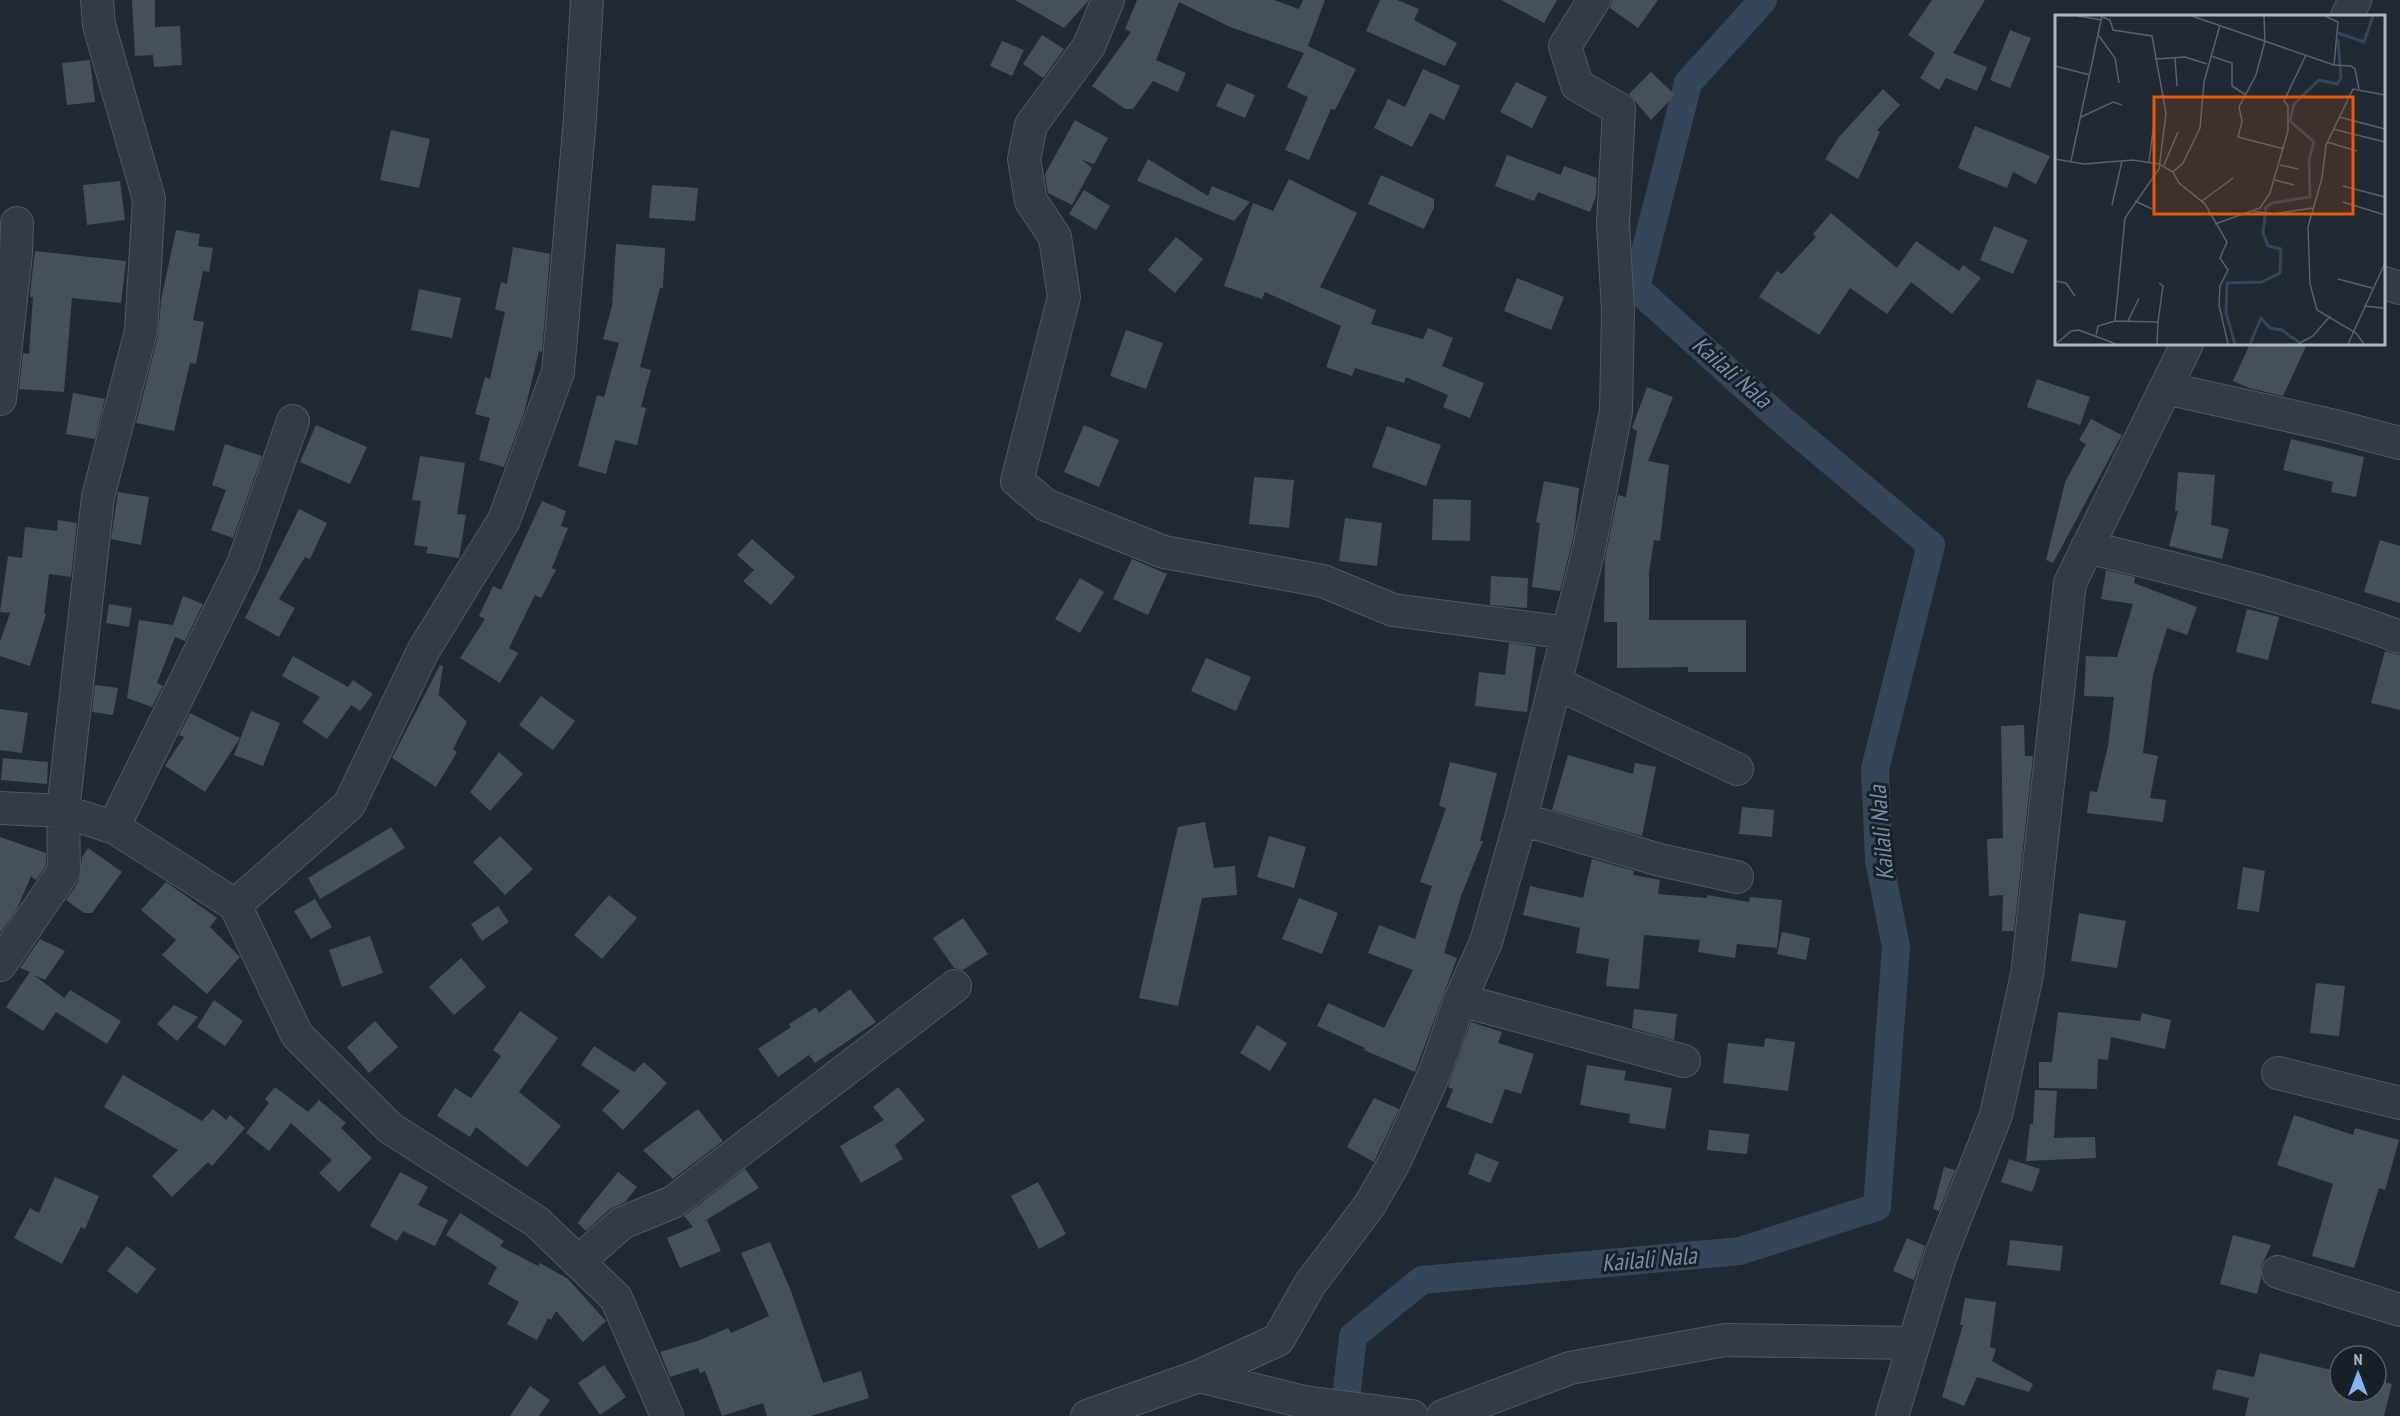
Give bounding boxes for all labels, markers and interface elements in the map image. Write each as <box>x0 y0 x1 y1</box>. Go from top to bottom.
inset map <box>2055 15 2385 345</box>
water label: Kailali Nala <box>1686 329 1779 416</box>
water label: Kailali Nala <box>1861 783 1901 882</box>
water label: Kailali Nala <box>1600 1239 1699 1279</box>
north arrow <box>2328 1344 2388 1404</box>
text: N <box>2354 1349 2362 1369</box>

